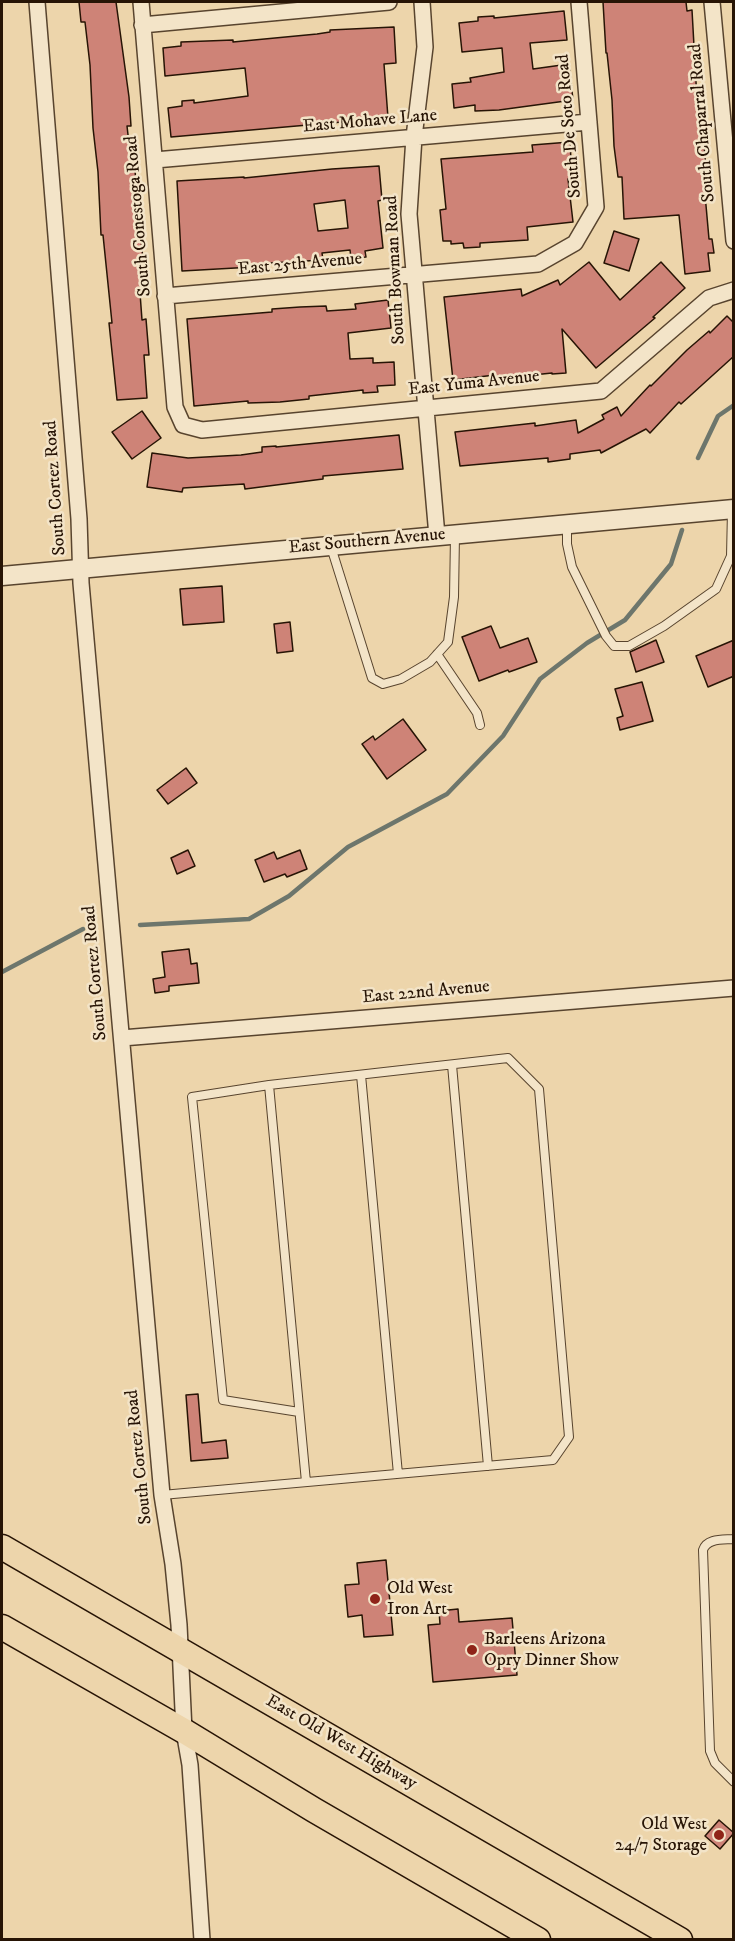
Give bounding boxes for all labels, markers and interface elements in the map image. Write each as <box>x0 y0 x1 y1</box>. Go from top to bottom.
street label: South Chaparral Road <box>685 43 721 203</box>
street label: South De Soto Road <box>553 53 587 199</box>
street label: East Mohave Lane <box>302 105 438 139</box>
street label: South Conestoga Road <box>121 135 157 297</box>
street label: South Bowman Road <box>381 195 411 345</box>
street label: East 25th Avenue <box>237 249 363 281</box>
street label: East Yuma Avenue <box>407 366 541 402</box>
street label: South Cortez Road <box>41 420 71 556</box>
street label: East Southern Avenue <box>288 524 446 560</box>
street label: South Cortez Road <box>79 905 113 1041</box>
street label: East 22nd Avenue <box>361 977 491 1009</box>
street label: South Cortez Road <box>122 1389 158 1525</box>
place label: Old West Iron Art <box>387 1578 453 1620</box>
marker: Old West Iron Art <box>368 1592 382 1606</box>
place label: Barleens Arizona Opry Dinner Show <box>484 1629 619 1672</box>
marker: Barleens Arizona Opry Dinner Show <box>465 1643 479 1657</box>
street label: East Old West Highway <box>262 1691 420 1795</box>
place label: Old West 24/7 Storage <box>615 1814 707 1856</box>
marker: Old West 24/7 Storage <box>712 1828 726 1842</box>

